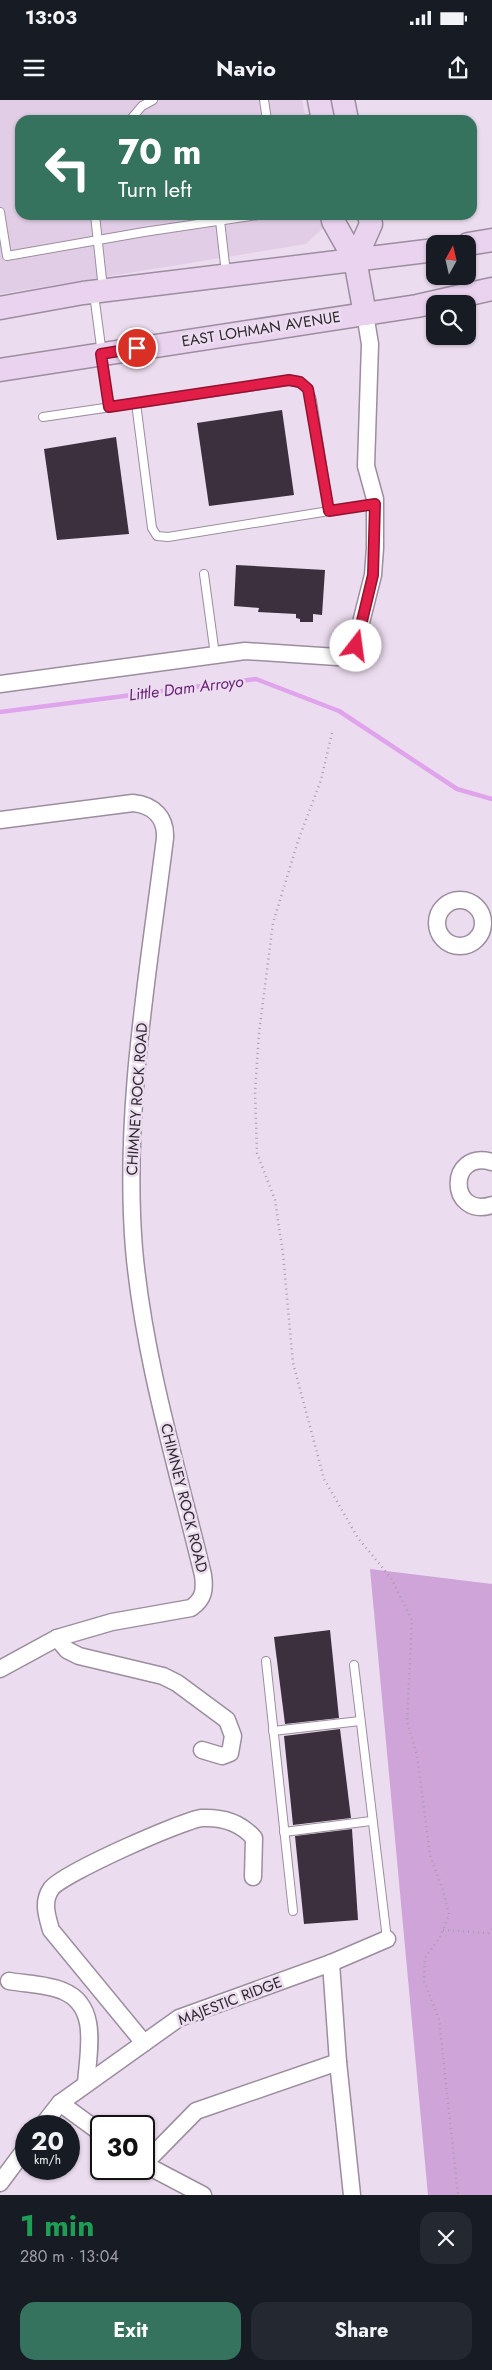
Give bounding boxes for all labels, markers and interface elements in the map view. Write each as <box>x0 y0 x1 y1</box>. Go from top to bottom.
text: 13:03 <box>25 4 77 31</box>
text: Navio <box>216 52 276 84</box>
icon: menu <box>20 54 48 82</box>
icon: share <box>444 54 472 82</box>
text: 70 m <box>118 127 201 177</box>
icon: left <box>35 135 100 200</box>
text: Turn left <box>118 173 192 205</box>
north arrow <box>426 235 476 285</box>
map controls <box>426 235 476 345</box>
button: search <box>426 295 476 345</box>
street label: EAST LOHMAN AVENUE <box>180 306 342 352</box>
pin <box>116 327 158 369</box>
icon: arrive <box>123 334 151 362</box>
position arrow <box>329 619 381 671</box>
water label: Little Dam Arroyo <box>127 670 245 706</box>
street label: CHIMNEY ROCK ROAD <box>121 1022 153 1176</box>
street label: CHIMNEY ROCK ROAD <box>155 1421 213 1575</box>
street label: MAJESTIC RIDGE <box>175 1971 285 2031</box>
speed limit sign: 30 <box>90 2115 155 2180</box>
text: 20 <box>31 2123 64 2159</box>
text: km/h <box>34 2151 61 2169</box>
text: 1 min <box>20 2204 94 2247</box>
button: close <box>420 2212 472 2264</box>
text: 280 m · 13:04 <box>20 2245 119 2268</box>
button: Exit <box>20 2302 241 2360</box>
button: Share <box>251 2302 472 2360</box>

